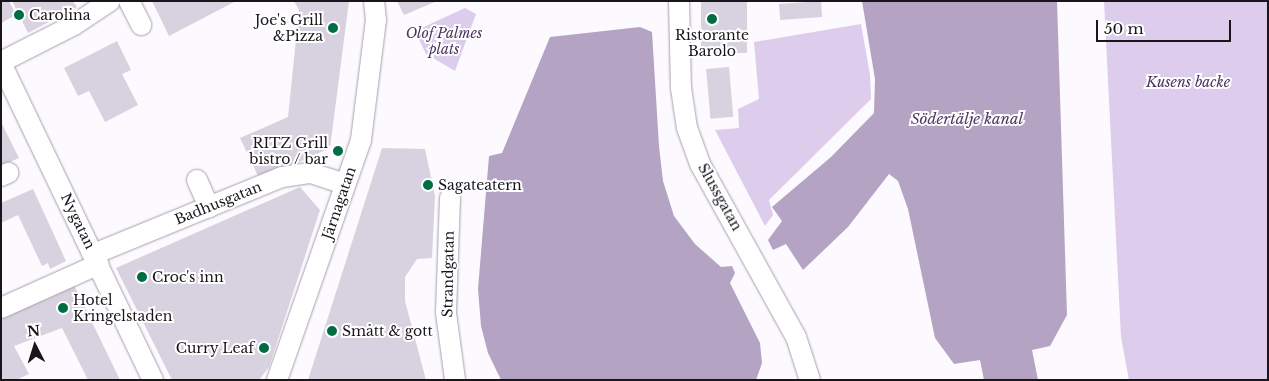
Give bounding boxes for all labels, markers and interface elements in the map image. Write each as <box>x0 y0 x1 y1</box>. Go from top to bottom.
place label: Carolina <box>29 7 90 23</box>
marker: Carolina <box>13 9 25 21</box>
scale bar <box>1099 10 1234 42</box>
place label: Joe's Grill &Pizza <box>255 12 323 44</box>
marker: Ristorante Barolo <box>706 13 718 25</box>
text: 50 m <box>1104 19 1144 38</box>
marker: Joe's Grill &Pizza <box>327 22 339 34</box>
park label: Olof Palmes plats <box>406 25 482 58</box>
place label: Ristorante Barolo <box>675 27 749 59</box>
park label: Kusens backe <box>1146 74 1230 90</box>
water label: Södertälje kanal <box>911 110 1023 128</box>
place label: RITZ Grill bistro / bar <box>249 135 328 168</box>
marker: RITZ Grill bistro / bar <box>332 145 344 157</box>
street label: Slussgatan <box>695 160 745 234</box>
street label: Järnagatan <box>319 164 359 242</box>
place label: Sagateatern <box>438 177 522 193</box>
street label: Badhusgatan <box>172 178 264 228</box>
marker: Sagateatern <box>422 179 434 191</box>
street label: Nygatan <box>57 190 99 252</box>
street label: Strandgatan <box>439 231 457 317</box>
place label: Croc's inn <box>152 269 224 285</box>
marker: Croc's inn <box>136 271 148 283</box>
place label: Hotel Kringelstaden <box>73 292 172 324</box>
marker: Hotel Kringelstaden <box>57 302 69 314</box>
north arrow <box>10 321 60 371</box>
text: N <box>26 322 41 341</box>
place label: Smått & gott <box>342 323 433 339</box>
marker: Smått & gott <box>326 325 338 337</box>
place label: Curry Leaf <box>175 340 254 356</box>
marker: Curry Leaf <box>258 342 270 354</box>

